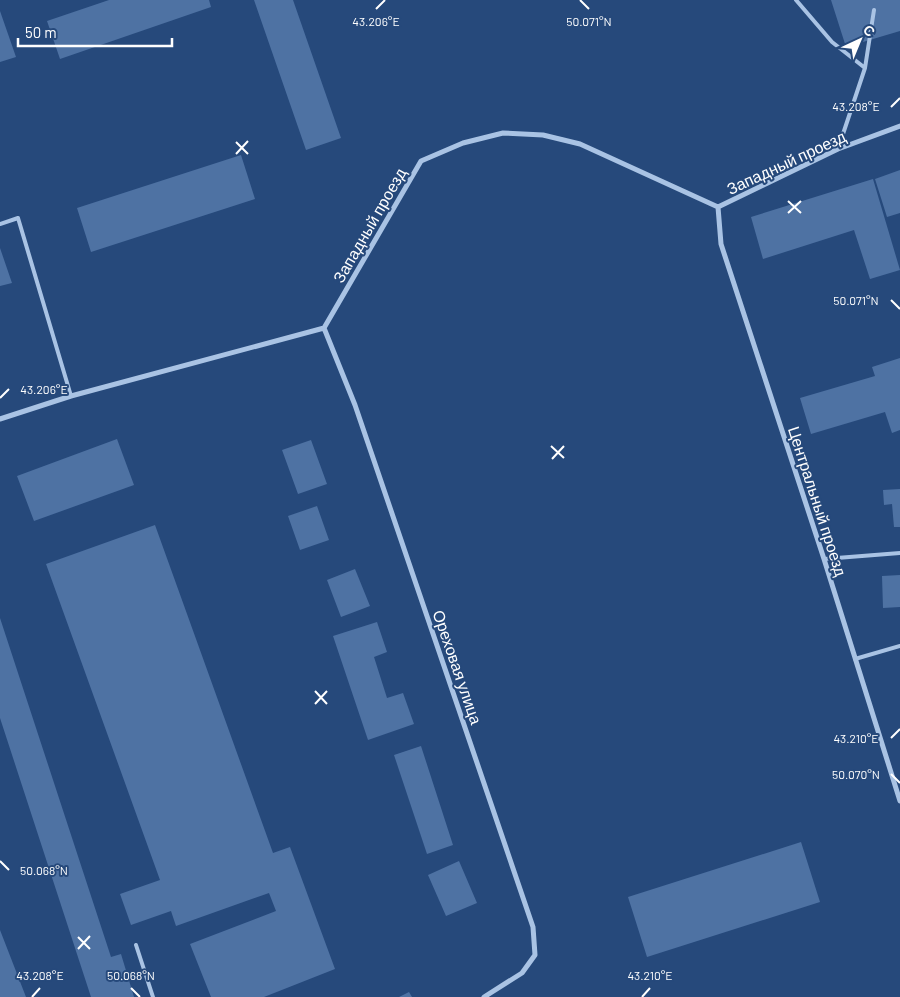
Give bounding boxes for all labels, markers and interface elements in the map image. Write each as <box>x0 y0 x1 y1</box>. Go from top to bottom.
text: 43.206°E <box>352 14 400 28</box>
text: 50.071°N <box>566 14 612 28</box>
scale bar <box>18 15 171 47</box>
north arrow <box>835 15 885 65</box>
text: С <box>860 21 879 40</box>
text: 50 m <box>25 23 57 41</box>
text: 43.208°E <box>832 99 880 113</box>
street label: Западный проезд <box>723 126 849 198</box>
street label: Западный проезд <box>328 164 410 286</box>
text: 50.071°N <box>833 293 879 307</box>
text: 43.206°E <box>20 382 68 396</box>
street label: Центральный проезд <box>785 424 851 579</box>
street label: Ореховая улица <box>430 607 486 727</box>
text: 43.210°E <box>833 731 879 745</box>
text: 50.070°N <box>832 767 880 781</box>
text: 50.068°N <box>20 863 68 877</box>
text: 43.208°E <box>16 968 64 982</box>
text: 50.068°N <box>107 968 155 982</box>
text: 43.210°E <box>627 968 673 982</box>

